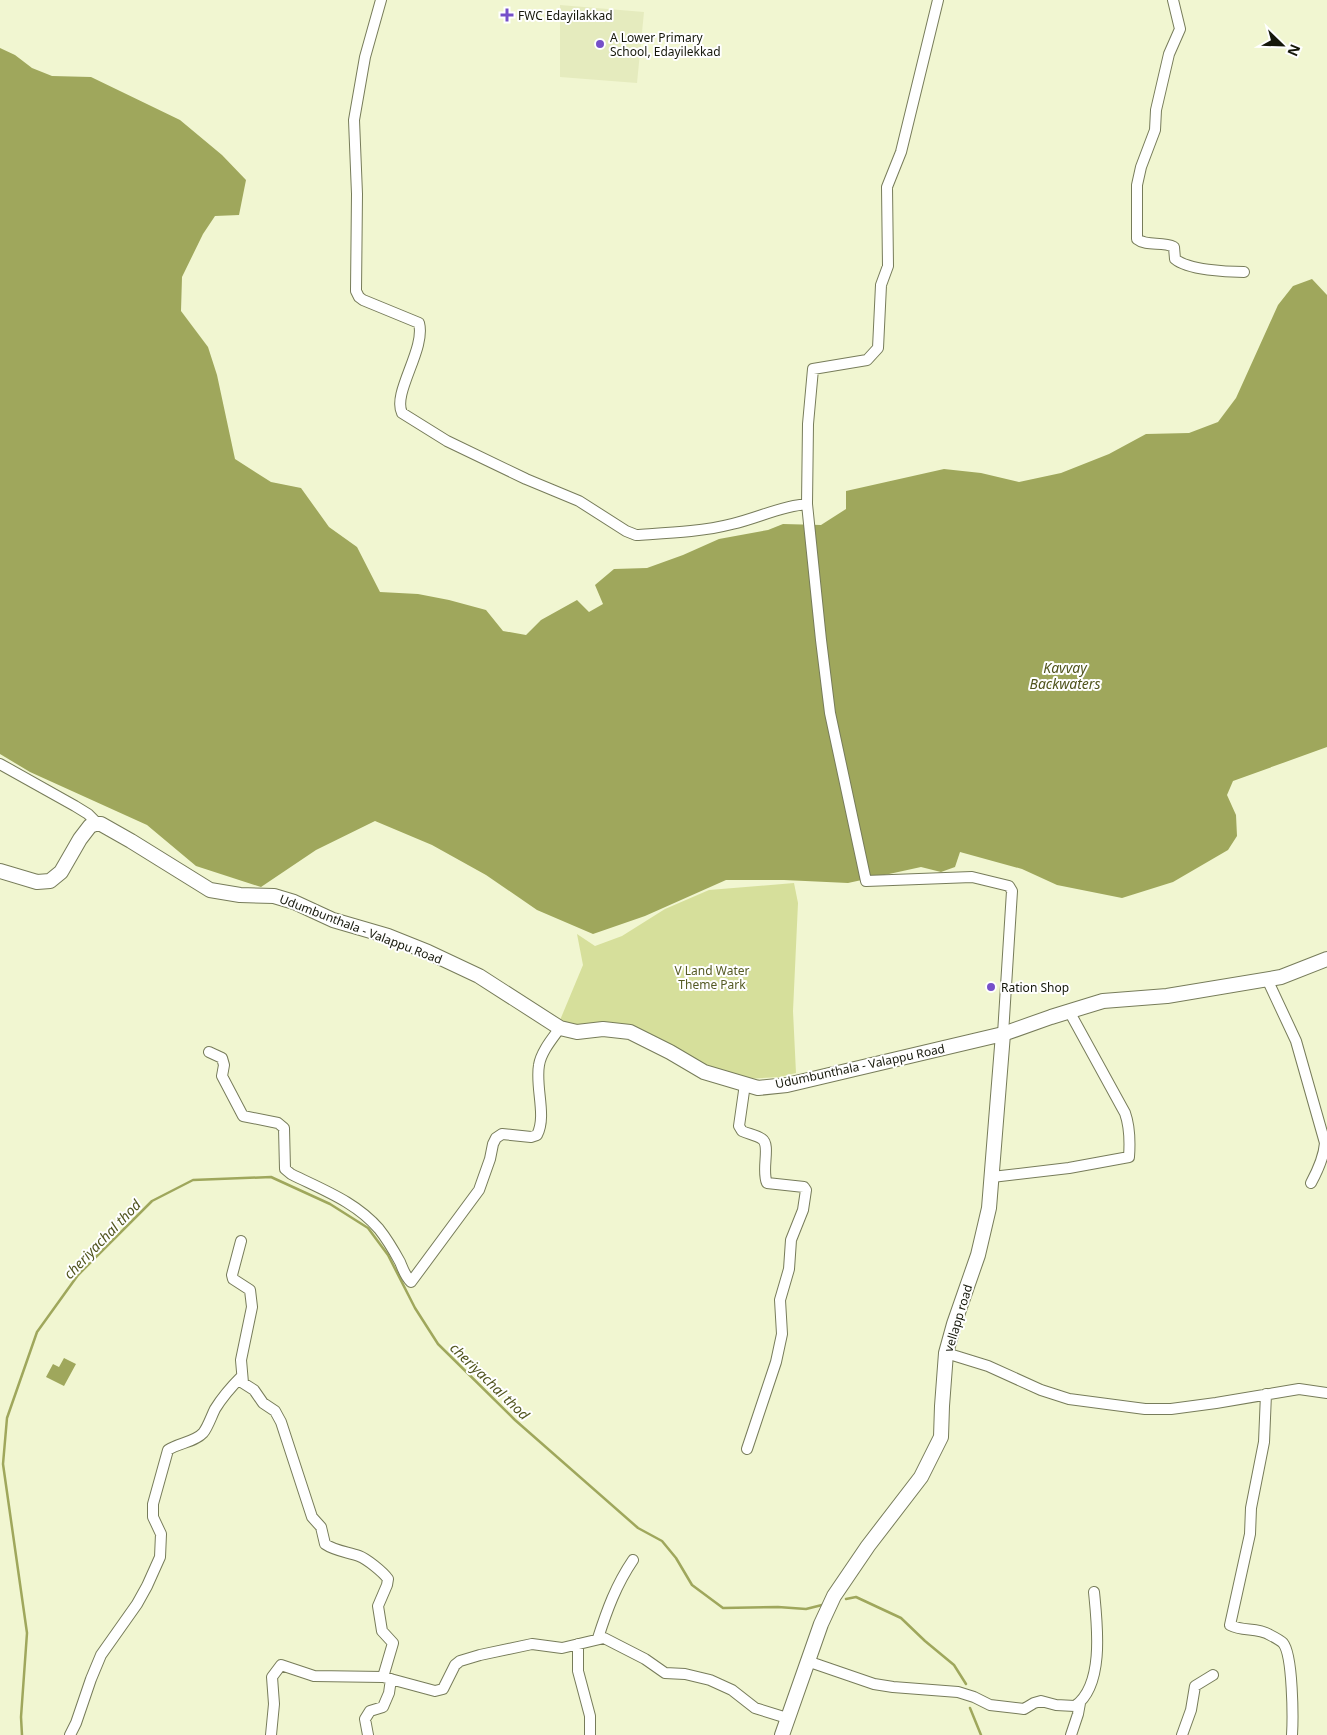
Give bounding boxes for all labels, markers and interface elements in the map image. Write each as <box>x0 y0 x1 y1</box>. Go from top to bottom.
place label: FWC Edayilakkad <box>518 7 613 24</box>
marker: FWC Edayilakkad <box>500 8 514 22</box>
north arrow <box>1257 20 1307 70</box>
place label: A Lower Primary School, Edayilekkad <box>610 29 721 60</box>
marker: A Lower Primary School, Edayilekkad <box>594 38 606 50</box>
text: N <box>1283 41 1305 59</box>
water label: Kavvay Backwaters <box>1030 658 1100 693</box>
street label: Udumbunthala - Valappu Road <box>277 890 445 968</box>
park label: V Land Water Theme Park <box>675 962 750 993</box>
place label: Ration Shop <box>1001 979 1069 996</box>
marker: Ration Shop <box>985 981 997 993</box>
street label: Udumbunthala - Valappu Road <box>774 1040 946 1092</box>
water label: cheriyachal thod <box>59 1195 145 1283</box>
street label: vellapp road <box>940 1282 976 1354</box>
water label: cheriyachal thod <box>446 1338 534 1424</box>

